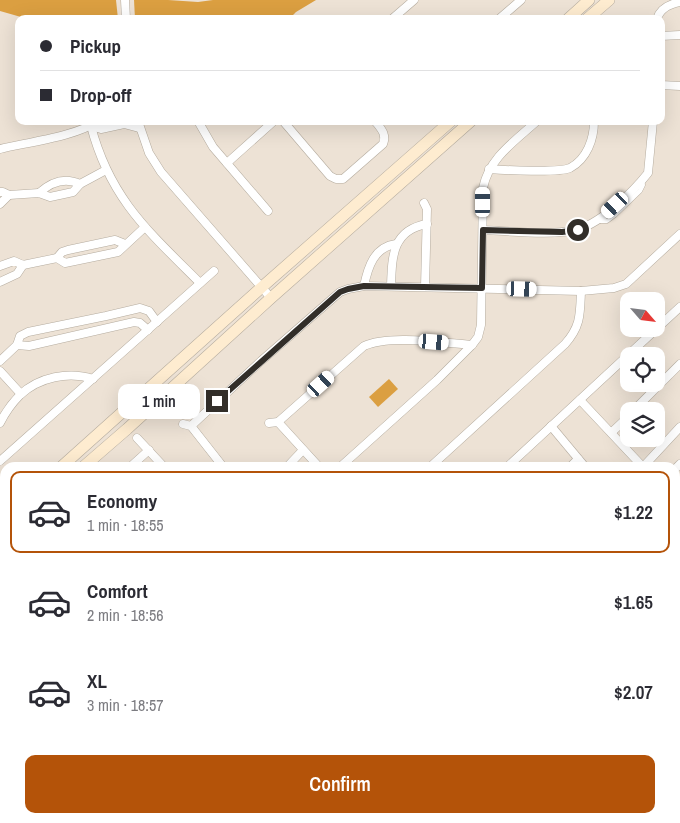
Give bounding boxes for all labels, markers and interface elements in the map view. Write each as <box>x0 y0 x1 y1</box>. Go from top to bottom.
text: Pickup <box>70 33 121 59</box>
text: Drop-off <box>70 82 131 108</box>
car <box>475 187 490 217</box>
car <box>598 189 631 221</box>
route start <box>567 219 589 241</box>
car <box>506 281 537 297</box>
north arrow <box>620 292 665 338</box>
map controls <box>620 292 665 447</box>
car <box>418 333 449 351</box>
button: locate <box>620 347 665 392</box>
car <box>304 368 337 400</box>
callout: 1 min <box>117 384 200 418</box>
text: 1 min <box>142 390 176 412</box>
route end <box>206 390 228 412</box>
button: layers <box>620 402 665 447</box>
text: Economy <box>87 488 157 514</box>
icon: car <box>27 490 72 535</box>
text: $1.22 <box>614 499 653 525</box>
text: 1 min · 18:55 <box>87 514 164 536</box>
text: Comfort <box>87 578 148 604</box>
icon: car <box>27 580 72 625</box>
text: $1.65 <box>614 589 653 615</box>
text: 2 min · 18:56 <box>87 604 164 626</box>
text: XL <box>87 668 107 694</box>
icon: car <box>27 670 72 715</box>
text: $2.07 <box>614 679 653 705</box>
text: 3 min · 18:57 <box>87 694 164 716</box>
button: Confirm <box>25 755 655 813</box>

